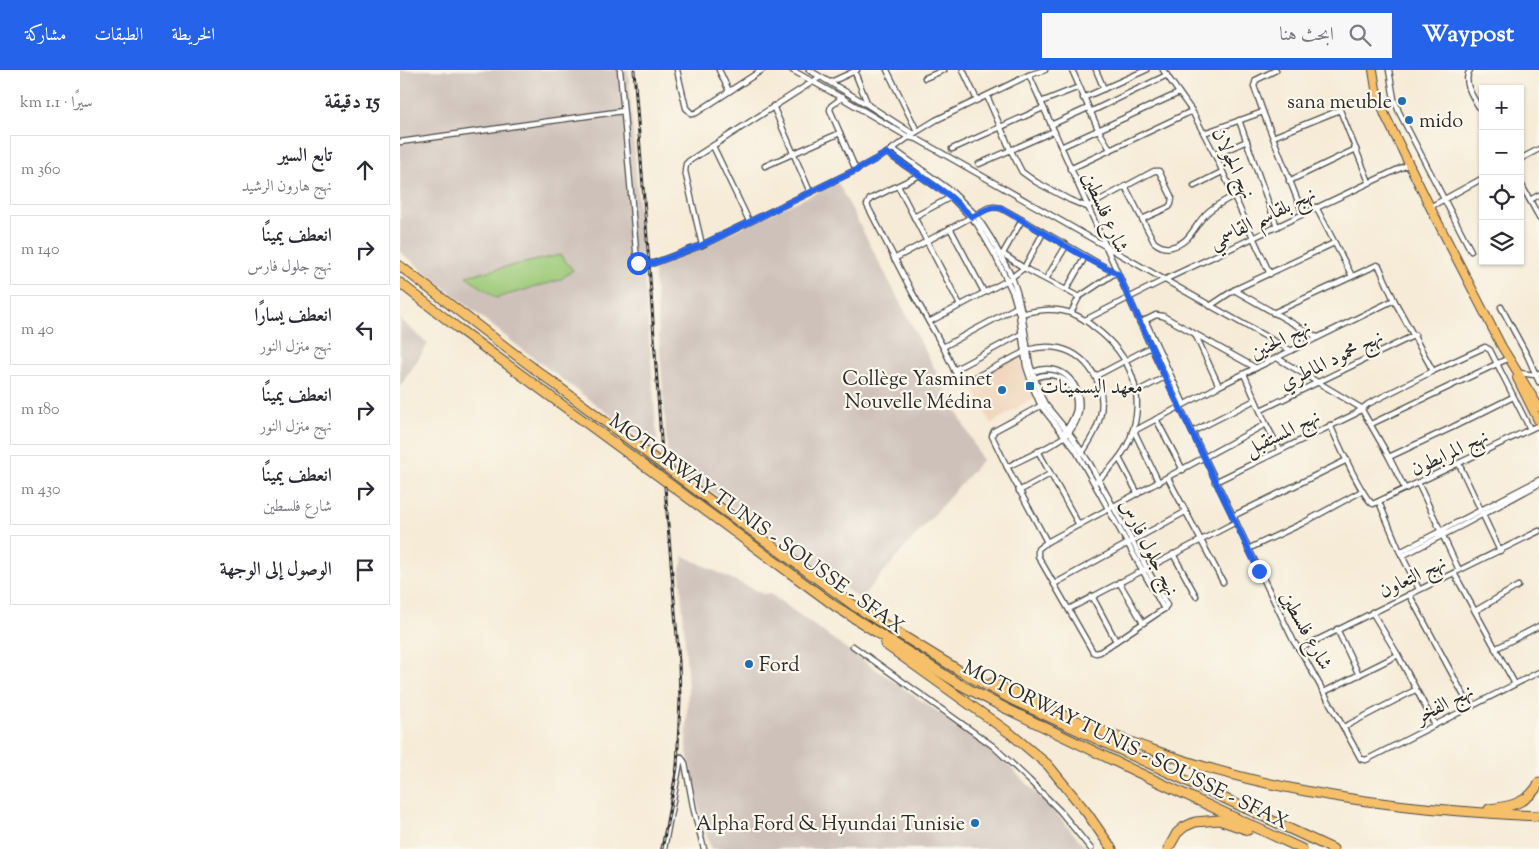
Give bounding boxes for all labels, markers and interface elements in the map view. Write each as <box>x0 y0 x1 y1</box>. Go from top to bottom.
search box <box>1042 13 1392 58</box>
text: Waypost <box>1422 18 1514 52</box>
icon: search <box>1346 21 1374 49</box>
text: ابحث هنا <box>1279 22 1334 49</box>
text: مشاركة <box>25 23 66 49</box>
text: الطبقات <box>94 23 143 49</box>
text: الخريطة <box>171 23 215 49</box>
map controls <box>1479 85 1524 265</box>
button: + <box>1479 85 1524 130</box>
text: 15 دقيقة <box>325 88 380 118</box>
place label: sana meuble <box>1287 89 1392 118</box>
text: سيرًا · 1.1 km <box>20 92 93 115</box>
marker: sana meuble <box>1396 95 1408 107</box>
place label: mido <box>1419 108 1463 137</box>
marker: mido <box>1403 114 1415 126</box>
street label: نهج الجولان <box>1202 124 1261 205</box>
button: − <box>1479 130 1524 175</box>
text: تابع السير <box>278 143 332 170</box>
icon: ahead <box>351 156 379 184</box>
text: 360 m <box>21 159 60 182</box>
street label: شارع فلسطين <box>1072 168 1135 259</box>
button: locate <box>1479 175 1524 220</box>
text: نهج هارون الرشيد <box>242 176 332 199</box>
street label: نهج بلقاسم القاسمي <box>1205 181 1323 260</box>
button: layers <box>1479 220 1524 265</box>
text: انعطف يمينًا <box>262 223 332 250</box>
icon: right <box>351 236 379 264</box>
text: 140 m <box>21 239 59 262</box>
route start <box>627 252 650 275</box>
text: نهج جلول فارس <box>247 256 332 279</box>
text: انعطف يسارًا <box>254 303 332 330</box>
street label: نهج الحنين <box>1246 314 1317 369</box>
icon: left <box>351 316 379 344</box>
text: 40 m <box>21 319 54 342</box>
street label: نهج محمود الماطري <box>1275 324 1389 400</box>
text: نهج منزل النور <box>260 336 332 359</box>
place label: Collège Yasminet Nouvelle Médina <box>842 366 992 418</box>
place label: معهد اليسمينات <box>1040 374 1143 403</box>
marker: معهد اليسمينات <box>1024 380 1036 392</box>
text: انعطف يمينًا <box>262 383 332 410</box>
marker: Collège Yasminet Nouvelle Médina <box>996 384 1008 396</box>
icon: right <box>351 396 379 424</box>
text: 180 m <box>21 399 60 422</box>
street label: نهج المستقبل <box>1240 404 1326 466</box>
street label: MOTORWAY TUNIS - SOUSSE - SFAX <box>602 408 909 642</box>
text: نهج منزل النور <box>260 416 332 439</box>
street label: نهج المرابطون <box>1406 423 1494 486</box>
text: انعطف يمينًا <box>262 463 332 490</box>
icon: right <box>351 476 379 504</box>
text: 430 m <box>21 479 61 502</box>
street label: نهج جلول فارس <box>1110 494 1185 602</box>
text: شارع فلسطين <box>263 496 332 519</box>
street label: نهج التعاون <box>1375 549 1452 608</box>
icon: arrive <box>351 556 379 584</box>
text: الوصول إلى الوجهة <box>220 557 332 584</box>
route end <box>1248 560 1271 583</box>
street label: شارع فلسطين <box>1270 586 1338 677</box>
place label: Ford <box>759 652 800 681</box>
street label: MOTORWAY TUNIS - SOUSSE - SFAX <box>957 655 1293 838</box>
marker: Ford <box>743 658 755 670</box>
street label: نهج الفخر <box>1409 678 1480 734</box>
place label: Alpha Ford & Hyundai Tunisie <box>696 811 965 840</box>
marker: Alpha Ford & Hyundai Tunisie <box>969 817 981 829</box>

